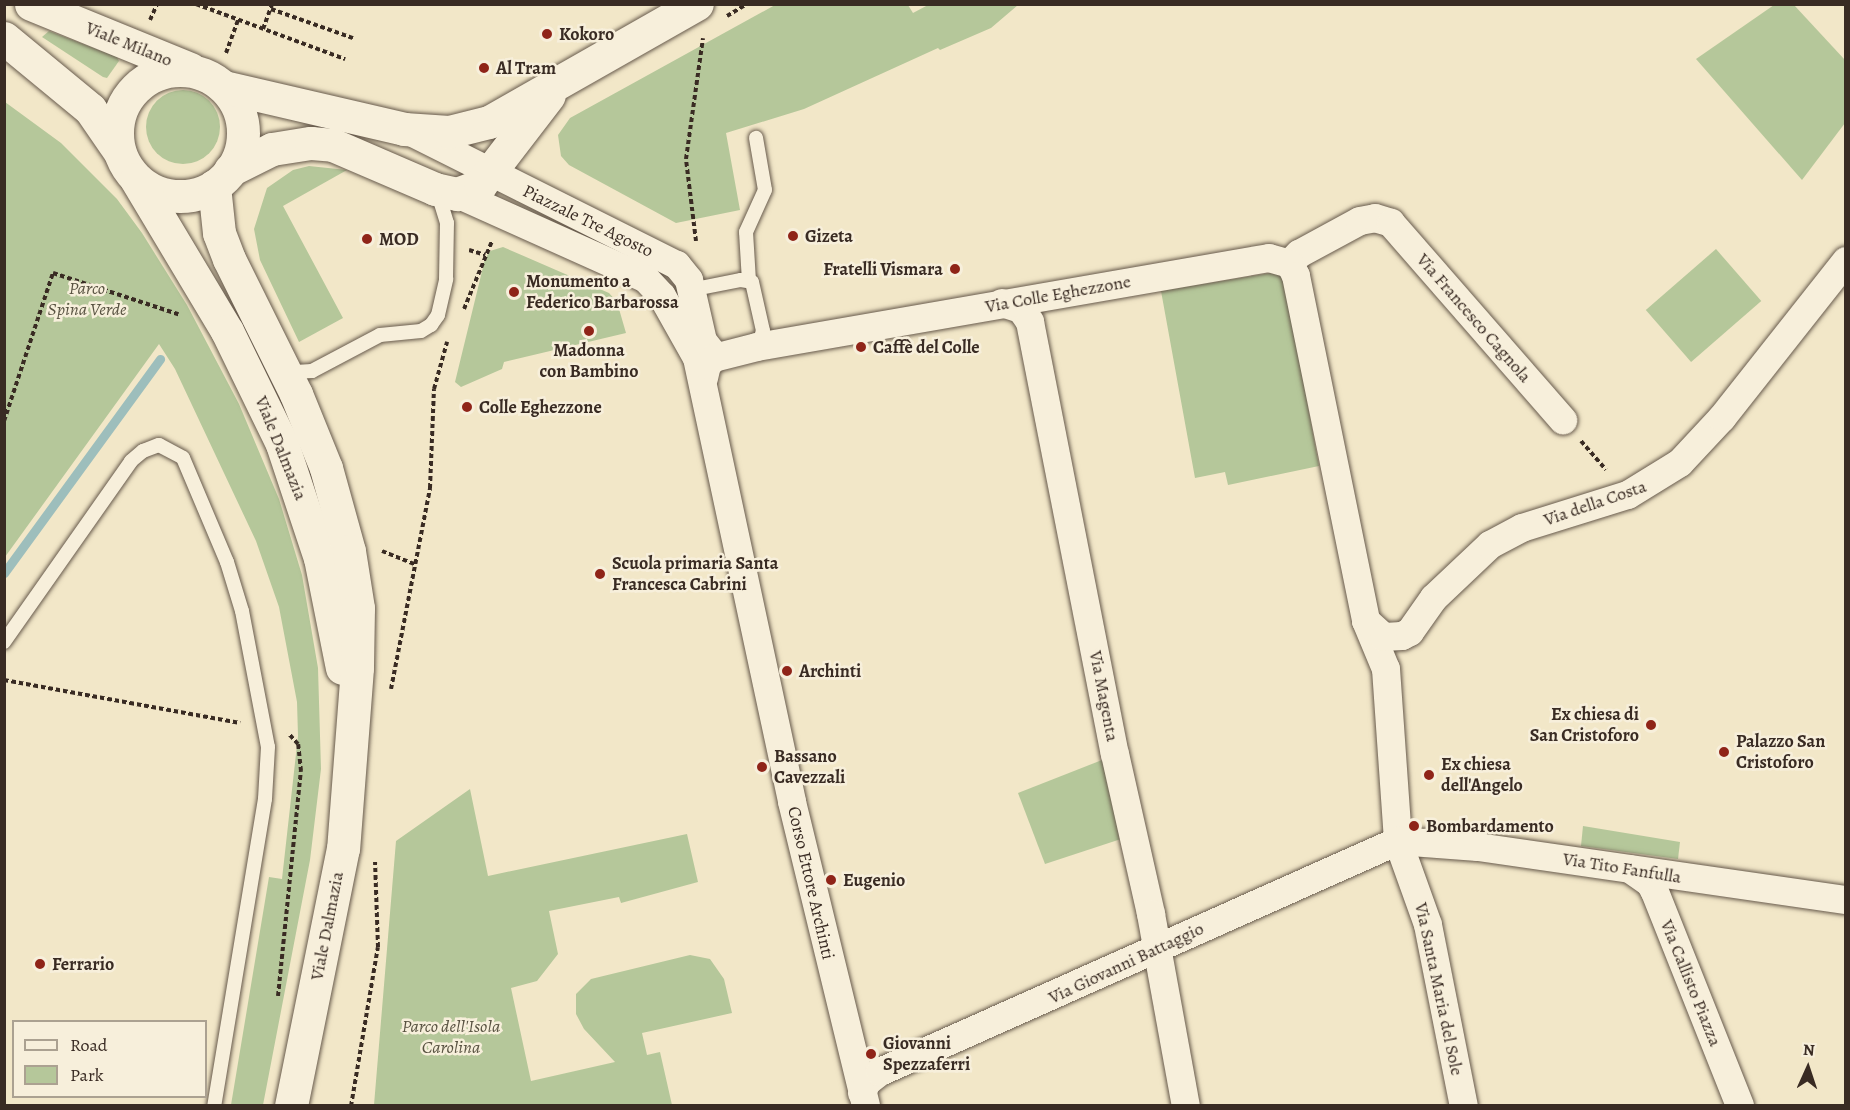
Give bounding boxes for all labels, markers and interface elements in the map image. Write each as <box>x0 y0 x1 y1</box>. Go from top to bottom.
street label: Viale Milano <box>83 17 175 71</box>
place label: Kokoro <box>559 23 614 45</box>
marker: Kokoro <box>540 27 554 41</box>
place label: Al Tram <box>496 57 556 79</box>
marker: Al Tram <box>477 61 491 75</box>
street label: Piazzale Tre Agosto <box>519 180 657 262</box>
place label: Gizeta <box>805 225 853 247</box>
place label: MOD <box>379 228 419 250</box>
marker: Gizeta <box>786 229 800 243</box>
marker: MOD <box>360 232 374 246</box>
street label: Via Francesco Cagnola <box>1412 249 1536 387</box>
place label: Fratelli Vismara <box>823 258 943 280</box>
marker: Fratelli Vismara <box>948 262 962 276</box>
place label: Monumento a Federico Barbarossa <box>526 271 679 314</box>
street label: Via Colle Eghezzone <box>983 271 1133 317</box>
park label: Parco Spina Verde <box>48 278 126 320</box>
marker: Monumento a Federico Barbarossa <box>507 285 521 299</box>
marker: Madonna con Bambino <box>582 324 596 338</box>
place label: Caffè del Colle <box>873 336 980 358</box>
place label: Madonna con Bambino <box>540 340 638 382</box>
marker: Caffè del Colle <box>854 340 868 354</box>
street label: Viale Dalmazia <box>250 393 312 503</box>
place label: Colle Eghezzone <box>479 396 602 418</box>
marker: Colle Eghezzone <box>460 400 474 414</box>
street label: Via della Costa <box>1541 475 1649 531</box>
place label: Scuola primaria Santa Francesca Cabrini <box>612 553 778 596</box>
marker: Scuola primaria Santa Francesca Cabrini <box>593 567 607 581</box>
street label: Via Magenta <box>1085 649 1123 743</box>
place label: Archinti <box>799 660 861 682</box>
marker: Archinti <box>780 664 794 678</box>
place label: Ex chiesa di San Cristoforo <box>1530 704 1639 746</box>
marker: Ex chiesa di San Cristoforo <box>1644 718 1658 732</box>
place label: Palazzo San Cristoforo <box>1736 731 1825 774</box>
marker: Palazzo San Cristoforo <box>1717 745 1731 759</box>
place label: Bassano Cavezzali <box>774 746 845 789</box>
place label: Ex chiesa dell'Angelo <box>1441 754 1523 796</box>
marker: Bassano Cavezzali <box>755 760 769 774</box>
marker: Ex chiesa dell'Angelo <box>1422 768 1436 782</box>
street label: Corso Ettore Archinti <box>783 804 839 962</box>
place label: Bombardamento <box>1426 815 1554 837</box>
marker: Bombardamento <box>1407 819 1421 833</box>
street label: Via Tito Fanfulla <box>1561 848 1683 888</box>
place label: Eugenio <box>843 869 905 891</box>
street label: Viale Dalmazia <box>306 870 348 982</box>
marker: Eugenio <box>824 873 838 887</box>
street label: Via Santa Maria del Sole <box>1410 901 1468 1077</box>
street label: Via Callisto Piazza <box>1656 917 1726 1049</box>
street label: Via Giovanni Battaggio <box>1045 918 1207 1008</box>
place label: Ferrario <box>52 953 114 975</box>
marker: Ferrario <box>33 957 47 971</box>
park label: Parco dell'Isola Carolina <box>402 1016 500 1058</box>
legend <box>12 1020 207 1098</box>
text: Road <box>70 1033 107 1057</box>
place label: Giovanni Spezzaferri <box>883 1033 970 1076</box>
north arrow <box>1778 1038 1838 1098</box>
text: N <box>1803 1039 1815 1061</box>
marker: Giovanni Spezzaferri <box>864 1047 878 1061</box>
text: Park <box>70 1063 104 1087</box>

